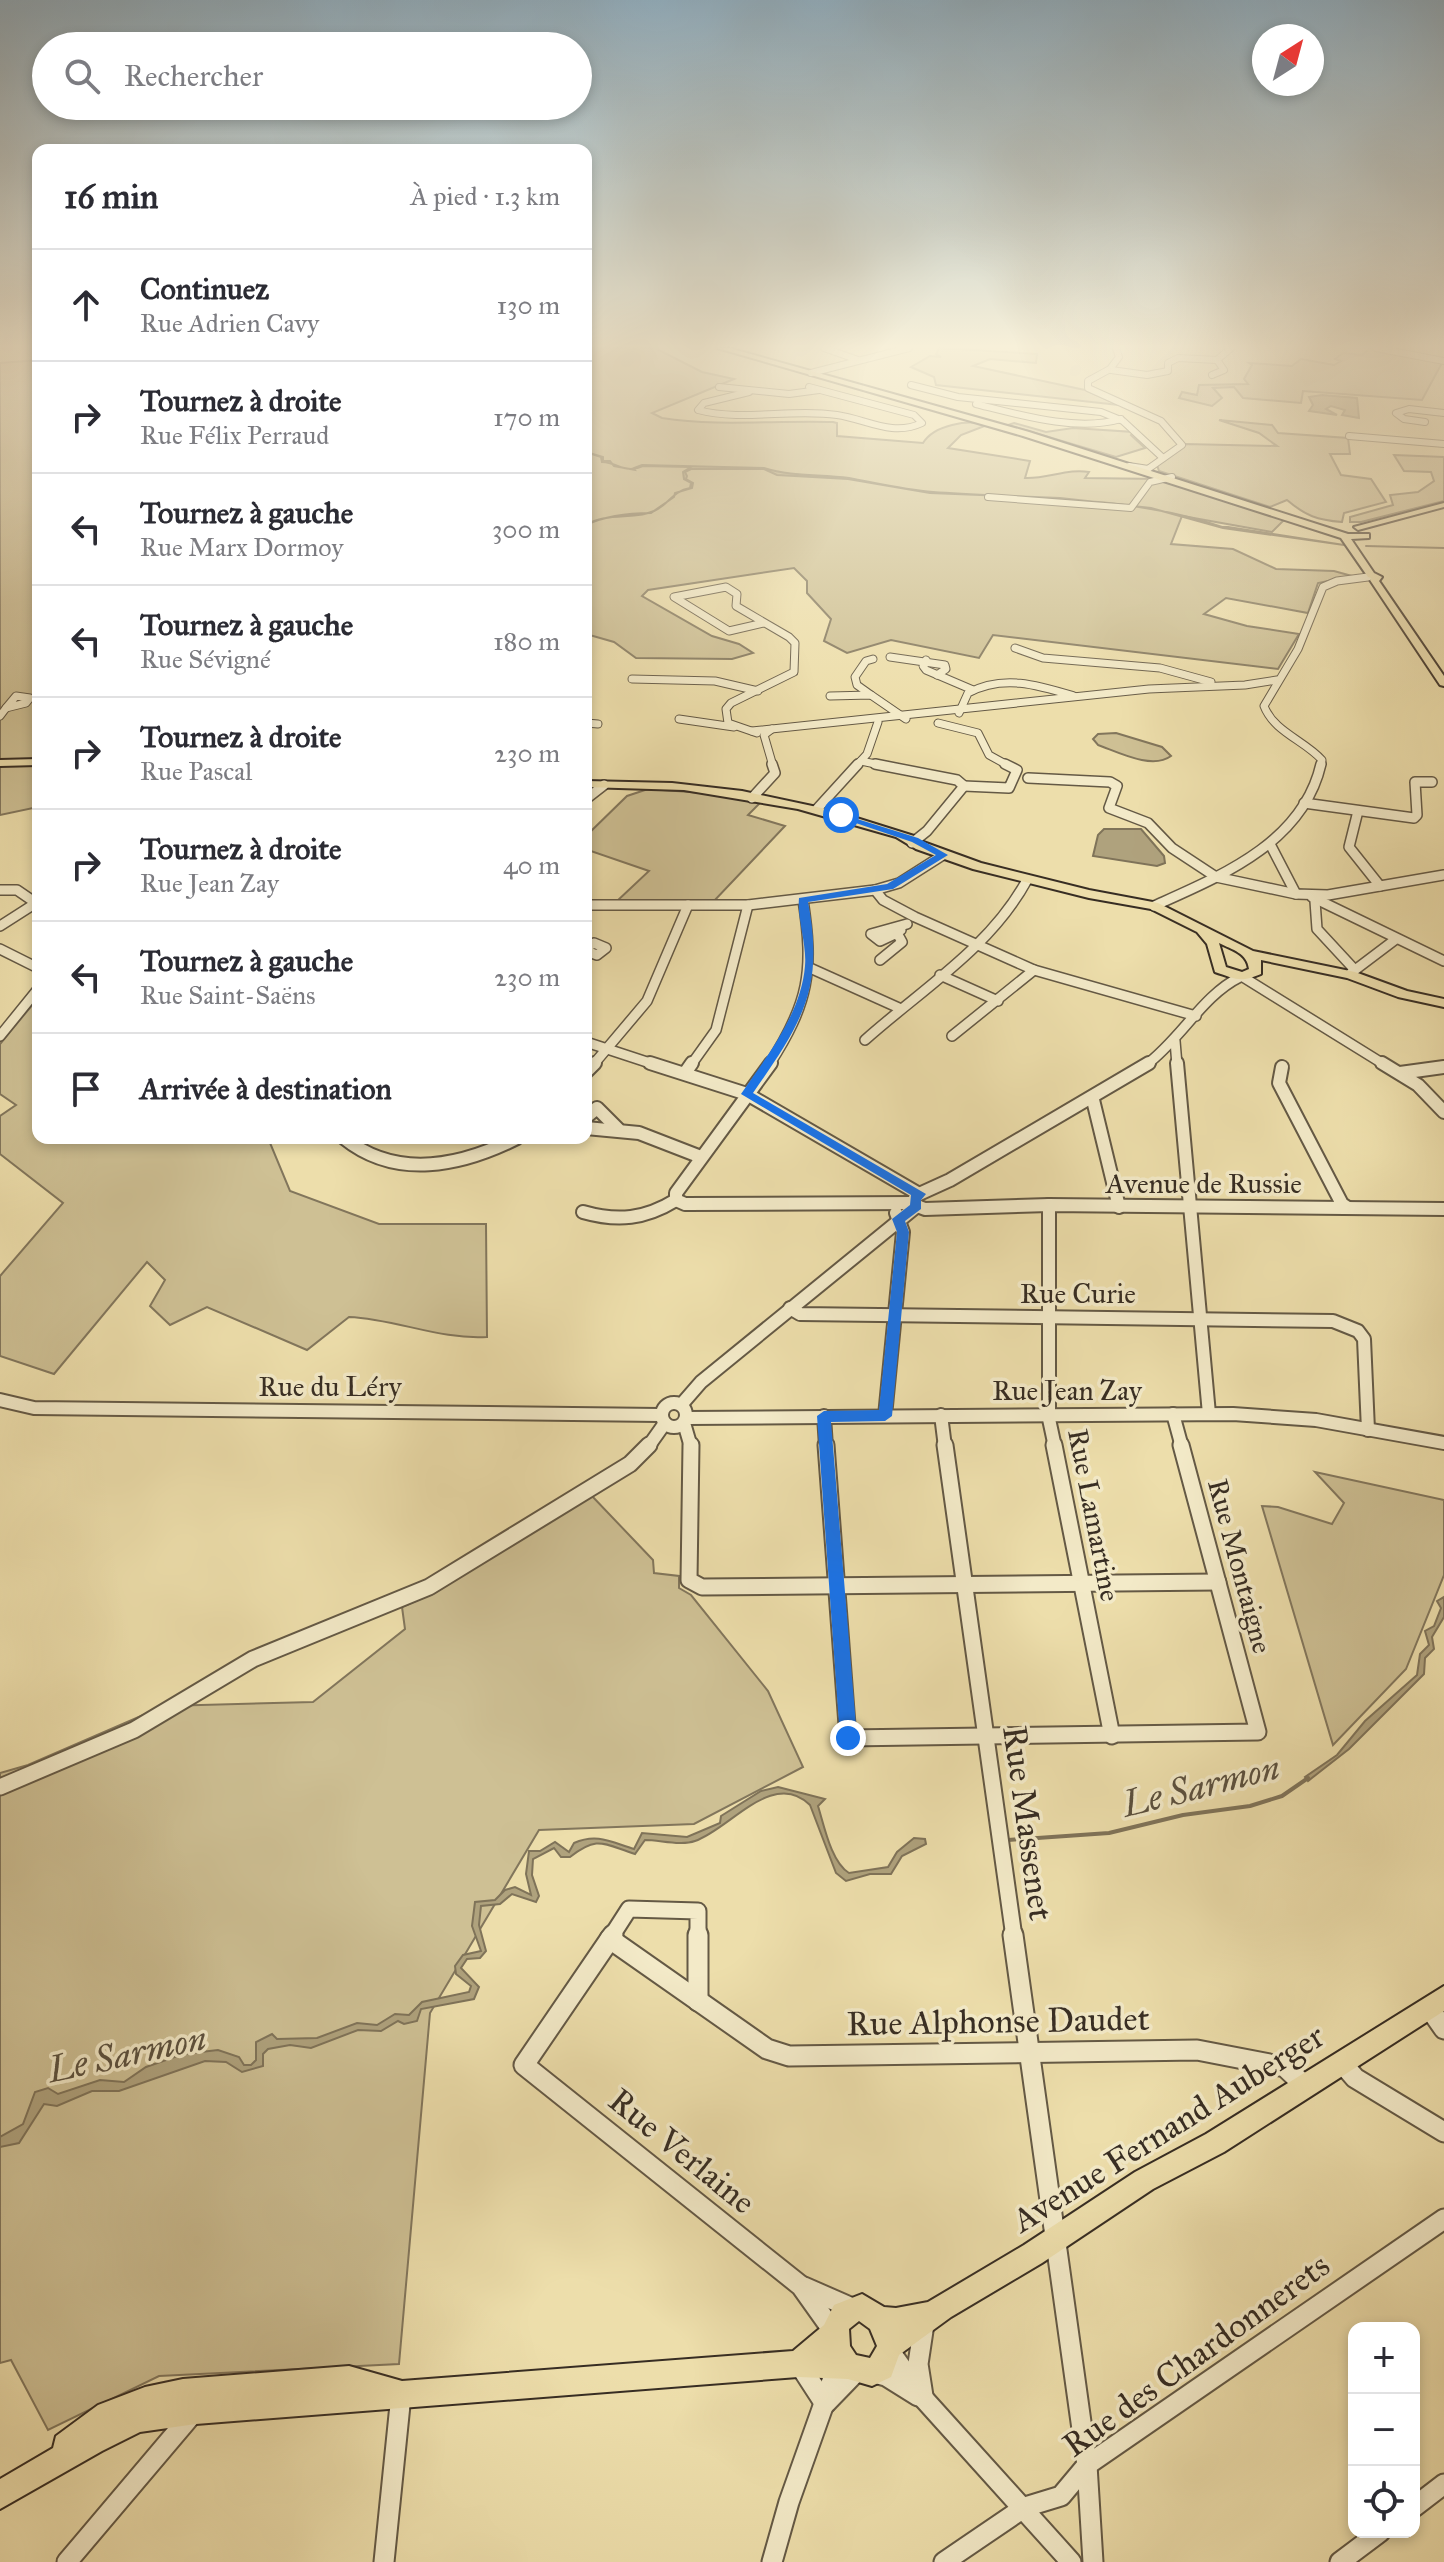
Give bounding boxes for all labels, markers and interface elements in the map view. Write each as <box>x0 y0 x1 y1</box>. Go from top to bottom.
north arrow <box>1252 24 1324 96</box>
search box <box>32 32 592 120</box>
icon: search <box>60 54 104 98</box>
text: Rechercher <box>124 58 263 94</box>
text: 16 min <box>64 176 158 217</box>
text: À pied · 1.3 km <box>411 180 560 212</box>
text: Continuez <box>140 271 269 307</box>
icon: ahead <box>64 283 108 327</box>
text: 130 m <box>497 289 560 321</box>
text: Rue Adrien Cavy <box>140 307 319 339</box>
text: Tournez à droite <box>140 383 342 419</box>
icon: right <box>64 395 108 439</box>
text: 170 m <box>493 401 560 433</box>
text: Rue Félix Perraud <box>140 419 329 451</box>
text: Tournez à gauche <box>140 495 353 531</box>
icon: left <box>64 507 108 551</box>
text: 300 m <box>492 513 560 545</box>
text: Rue Marx Dormoy <box>140 531 344 563</box>
text: Tournez à gauche <box>140 607 353 643</box>
icon: left <box>64 619 108 663</box>
text: 180 m <box>493 625 560 657</box>
text: Rue Sévigné <box>140 643 271 675</box>
text: Tournez à droite <box>140 719 342 755</box>
icon: right <box>64 731 108 775</box>
text: 230 m <box>494 737 560 769</box>
text: Rue Pascal <box>140 755 252 787</box>
route start <box>823 797 859 833</box>
text: Tournez à droite <box>140 831 342 867</box>
icon: right <box>64 843 108 887</box>
text: 40 m <box>503 849 560 881</box>
text: Rue Jean Zay <box>140 867 279 899</box>
text: Tournez à gauche <box>140 943 353 979</box>
icon: left <box>64 955 108 999</box>
text: 230 m <box>494 961 560 993</box>
text: Rue Saint-Saëns <box>140 979 316 1011</box>
icon: arrive <box>64 1067 108 1111</box>
text: Arrivée à destination <box>140 1071 392 1107</box>
street label: Avenue de Russie <box>1105 1166 1302 1201</box>
street label: Rue Curie <box>1020 1276 1136 1311</box>
street label: Rue du Léry <box>258 1369 402 1404</box>
street label: Rue Jean Zay <box>992 1373 1143 1408</box>
street label: Rue Lamartine <box>1060 1426 1128 1604</box>
street label: Rue Montaigne <box>1200 1475 1280 1657</box>
route end <box>830 1720 866 1756</box>
street label: Rue Massenet <box>994 1723 1062 1923</box>
water label: Le Sarmon <box>1116 1745 1284 1827</box>
street label: Rue Alphonse Daudet <box>846 1998 1150 2044</box>
street label: Avenue Fernand Auberger <box>1003 2015 1332 2242</box>
water label: Le Sarmon <box>42 2016 210 2093</box>
street label: Rue Verlaine <box>600 2079 764 2223</box>
street label: Rue des Chardonnerets <box>1055 2244 1337 2466</box>
map controls <box>1348 2322 1420 2538</box>
button: + <box>1348 2322 1420 2394</box>
button: − <box>1348 2394 1420 2466</box>
button: locate <box>1348 2466 1420 2538</box>

